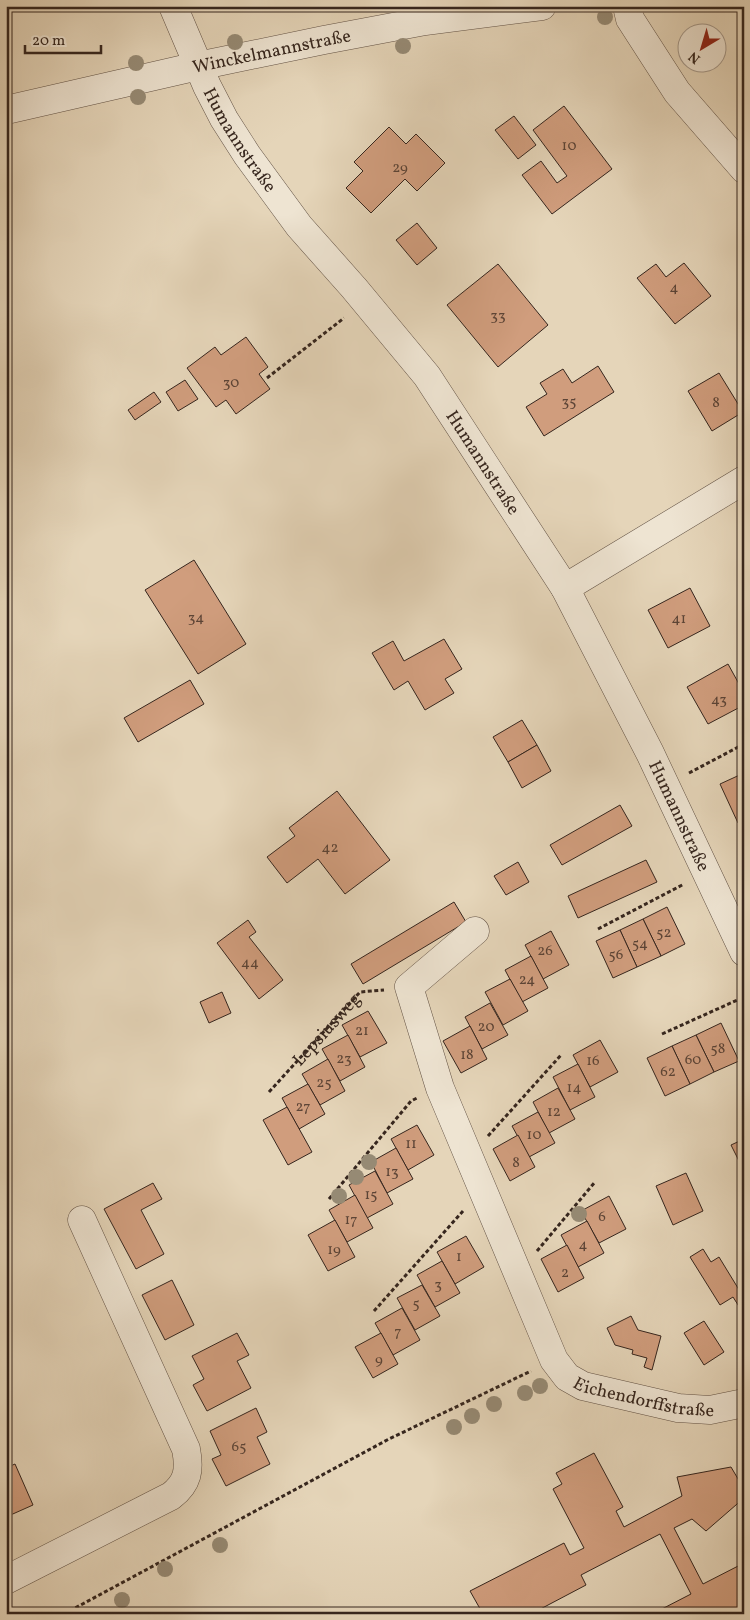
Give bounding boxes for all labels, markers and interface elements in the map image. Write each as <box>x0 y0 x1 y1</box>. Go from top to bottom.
scale bar <box>25 22 101 54</box>
north arrow <box>678 22 728 72</box>
street label: Winckelmannstraße <box>190 24 353 81</box>
text: 20 m <box>32 31 65 52</box>
text: N <box>685 46 705 68</box>
street label: Humannstraße <box>196 84 281 198</box>
house number: 10 <box>562 136 576 157</box>
house number: 29 <box>392 158 408 179</box>
house number: 4 <box>670 278 679 299</box>
house number: 33 <box>490 306 506 327</box>
house number: 30 <box>223 373 239 394</box>
house number: 35 <box>562 392 576 413</box>
house number: 8 <box>712 393 720 414</box>
street label: Humannstraße <box>439 406 525 520</box>
house number: 34 <box>188 608 204 629</box>
house number: 41 <box>672 609 686 630</box>
house number: 43 <box>711 690 727 711</box>
street label: Humannstraße <box>641 757 715 876</box>
house number: 42 <box>321 838 339 859</box>
house number: 52 <box>656 923 672 944</box>
house number: 54 <box>632 934 648 955</box>
house number: 26 <box>537 941 553 962</box>
house number: 56 <box>609 945 623 966</box>
house number: 44 <box>241 953 259 974</box>
house number: 24 <box>519 970 535 991</box>
street label: Lepsiusweg <box>287 988 367 1072</box>
house number: 20 <box>478 1017 494 1038</box>
house number: 21 <box>355 1021 369 1042</box>
house number: 58 <box>711 1039 725 1060</box>
house number: 18 <box>460 1045 474 1066</box>
house number: 23 <box>336 1049 352 1070</box>
house number: 60 <box>685 1050 701 1071</box>
house number: 16 <box>586 1051 600 1072</box>
house number: 62 <box>660 1062 676 1083</box>
house number: 25 <box>316 1073 332 1094</box>
house number: 14 <box>567 1078 581 1099</box>
house number: 27 <box>296 1097 310 1118</box>
house number: 12 <box>547 1102 561 1123</box>
house number: 10 <box>527 1125 541 1146</box>
house number: 11 <box>405 1134 417 1155</box>
house number: 8 <box>512 1153 520 1174</box>
house number: 13 <box>385 1162 399 1183</box>
house number: 15 <box>364 1185 378 1206</box>
house number: 6 <box>598 1207 606 1228</box>
house number: 17 <box>344 1210 358 1231</box>
house number: 4 <box>579 1235 588 1256</box>
house number: 19 <box>327 1240 341 1261</box>
house number: 1 <box>456 1247 462 1268</box>
house number: 2 <box>561 1263 569 1284</box>
house number: 3 <box>434 1275 442 1296</box>
house number: 5 <box>412 1294 420 1315</box>
house number: 7 <box>394 1322 402 1343</box>
house number: 9 <box>375 1350 383 1371</box>
street label: Eichendorffstraße <box>568 1372 715 1424</box>
house number: 65 <box>232 1437 246 1458</box>

